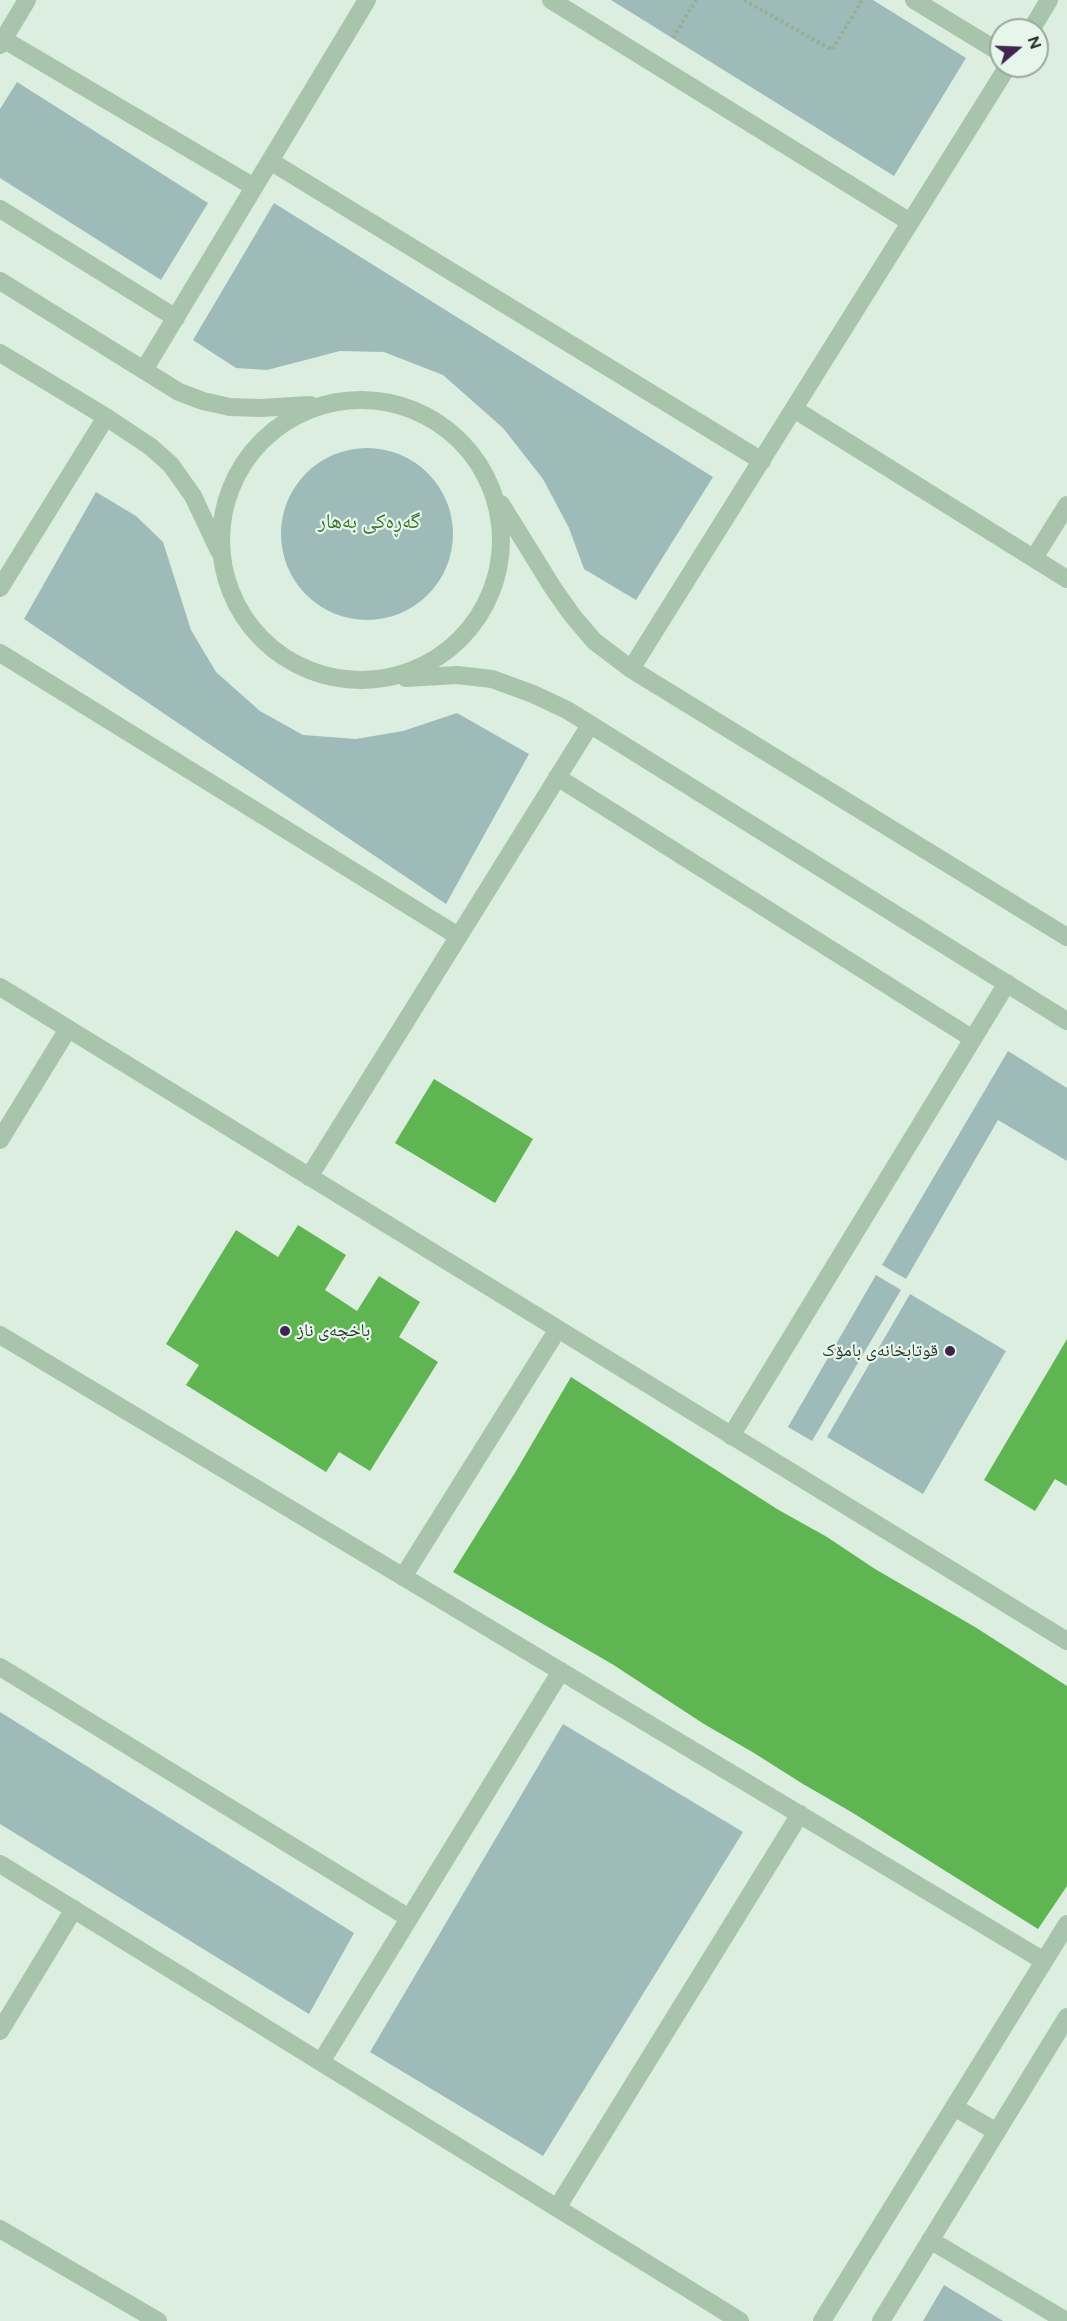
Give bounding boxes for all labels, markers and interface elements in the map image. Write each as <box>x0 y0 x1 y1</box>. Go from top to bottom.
north arrow <box>989 18 1049 78</box>
text: N <box>1024 34 1046 52</box>
district label: گەڕەکی بەهار <box>318 509 420 535</box>
place label: باخچەی ناز <box>297 1320 370 1342</box>
marker: باخچەی ناز <box>278 1324 292 1338</box>
place label: قوتابخانەی بامۆک <box>822 1340 938 1362</box>
marker: قوتابخانەی بامۆک <box>943 1344 957 1358</box>

